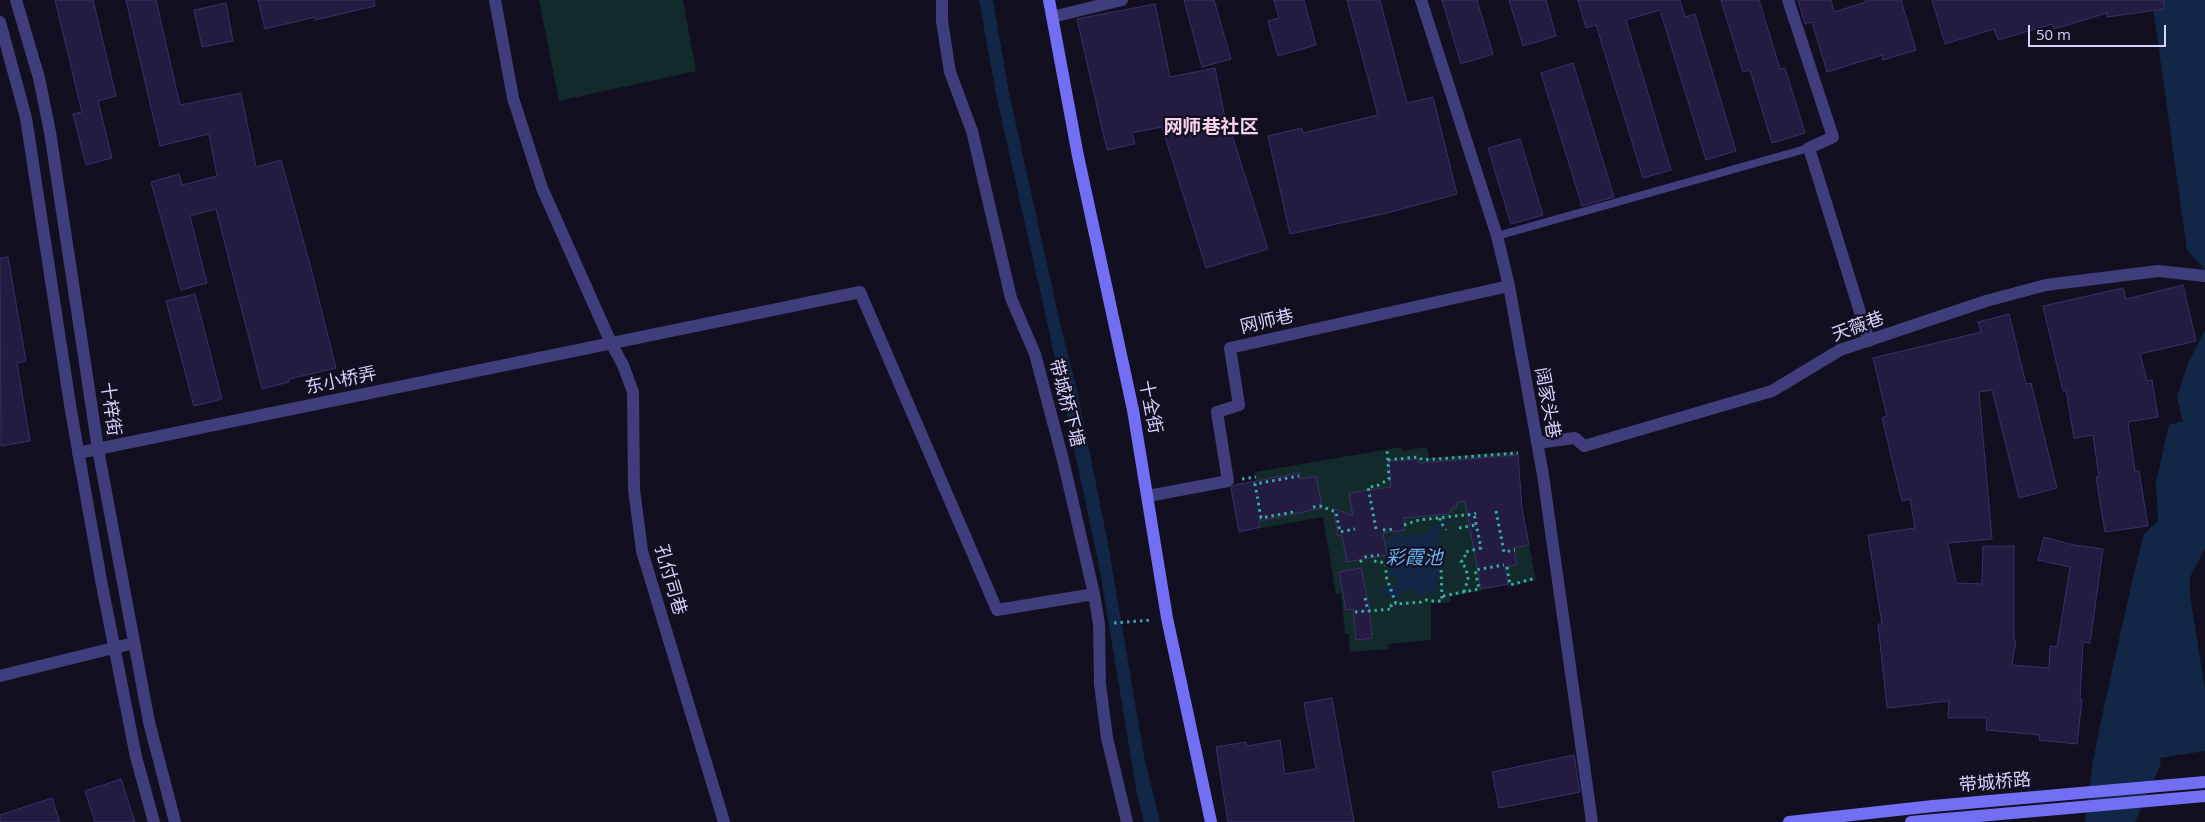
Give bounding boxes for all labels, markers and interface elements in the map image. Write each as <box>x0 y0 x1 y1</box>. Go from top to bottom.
scale bar <box>2030 15 2168 47</box>
text: 50 m <box>2036 24 2071 44</box>
district label: 网师巷社区 <box>1164 117 1258 139</box>
street label: 网师巷 <box>1238 305 1296 339</box>
street label: 天薇巷 <box>1829 308 1887 346</box>
street label: 带城桥下塘 <box>1044 357 1088 449</box>
street label: 东小桥弄 <box>304 363 378 399</box>
street label: 阔家头巷 <box>1530 366 1564 440</box>
street label: 十全街 <box>1134 378 1166 436</box>
street label: 十梓街 <box>96 381 124 437</box>
street label: 孔付司巷 <box>650 542 690 618</box>
water label: 彩霞池 <box>1386 548 1442 570</box>
street label: 带城桥路 <box>1958 769 2032 797</box>

